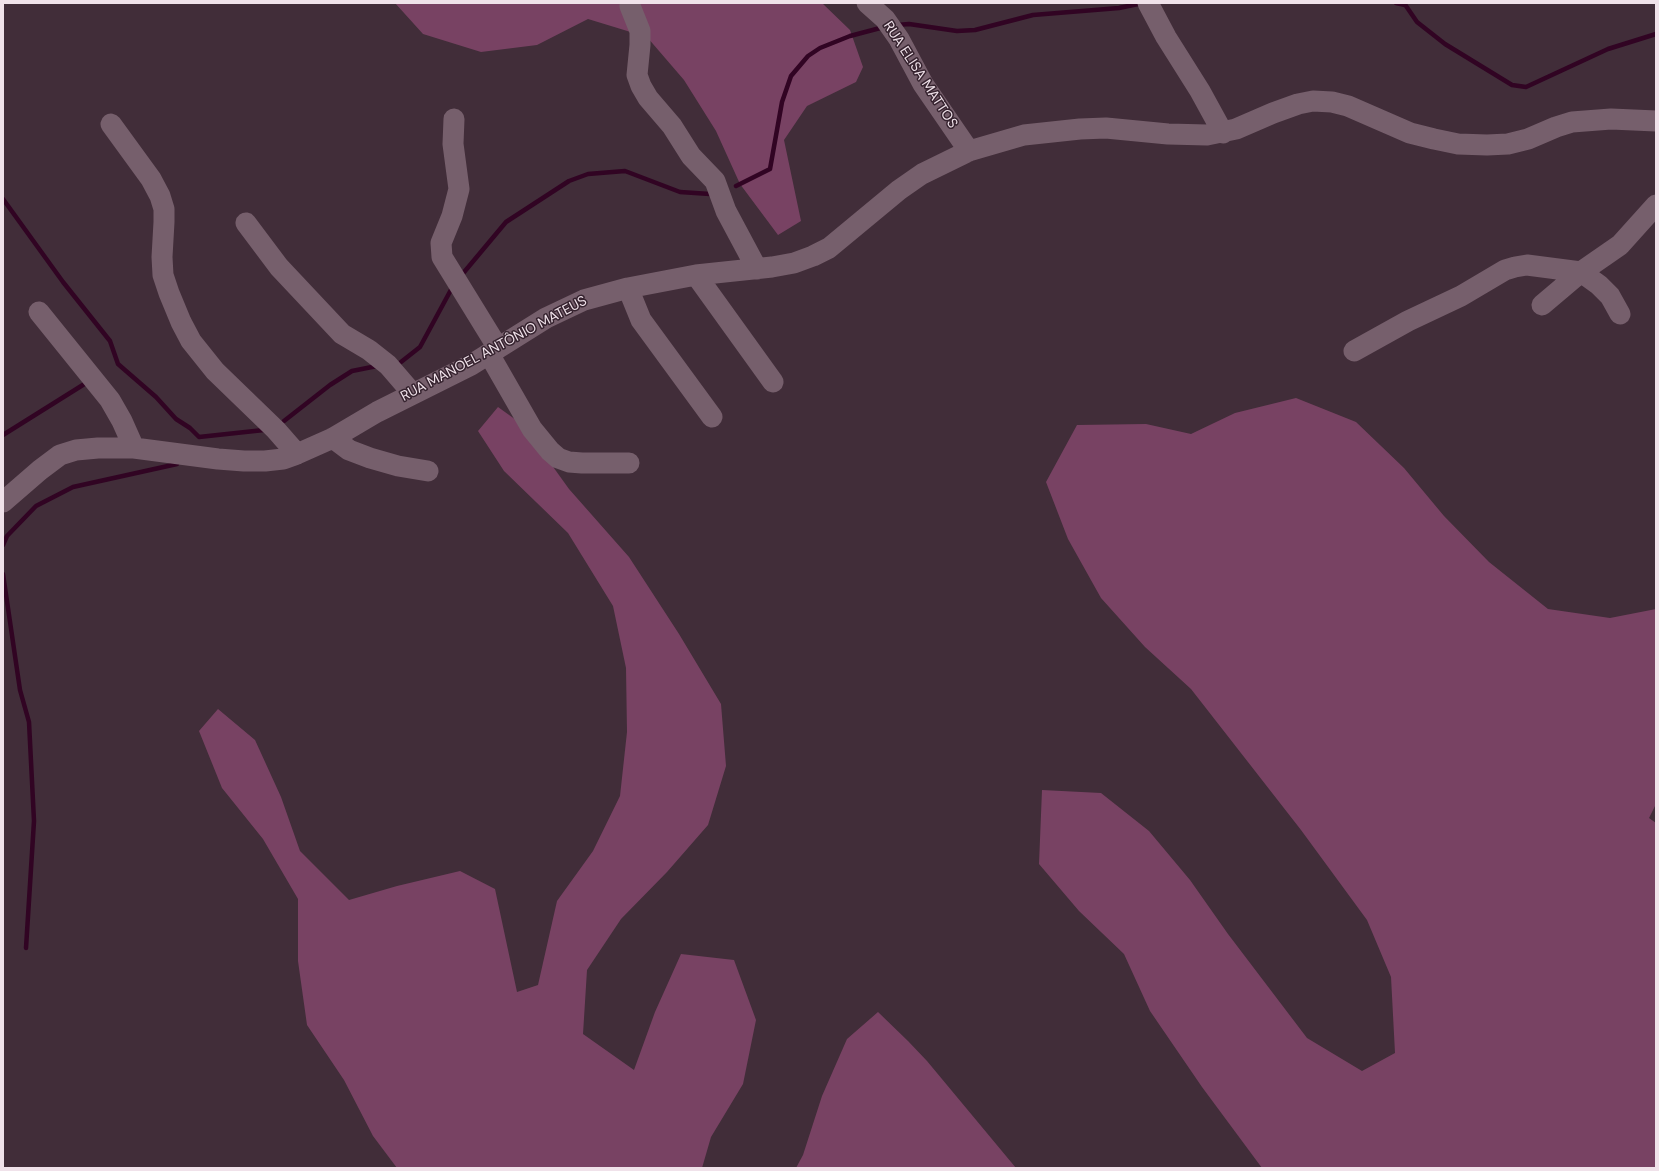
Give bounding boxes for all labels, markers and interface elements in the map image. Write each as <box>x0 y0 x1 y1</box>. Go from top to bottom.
street label: RUA ELISA MATTOS <box>879 18 961 132</box>
street label: RUA MANOEL ANTÔNIO MATEUS <box>398 293 590 405</box>

